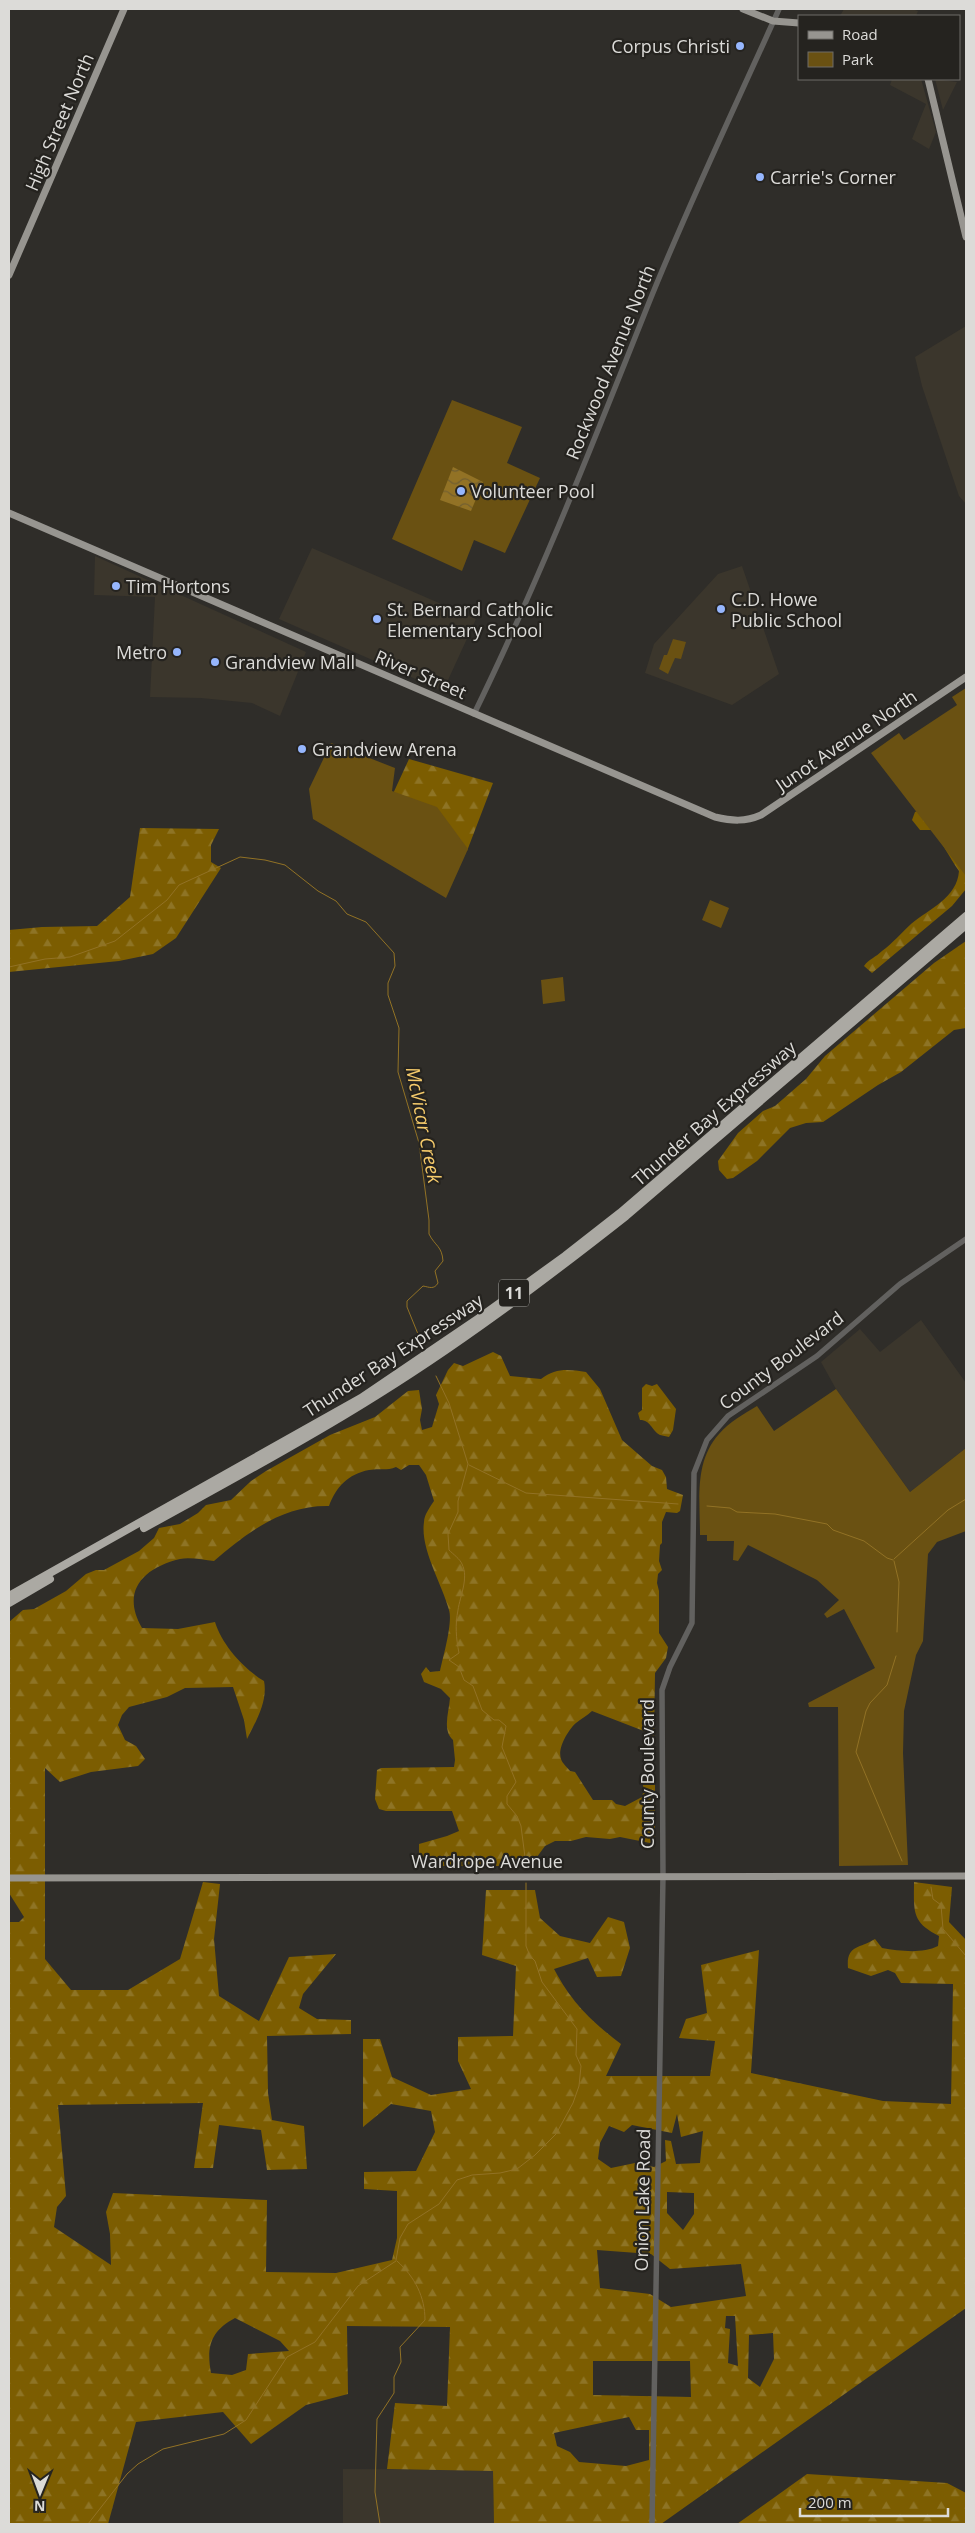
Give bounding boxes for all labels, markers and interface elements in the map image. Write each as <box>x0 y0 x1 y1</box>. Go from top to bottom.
legend <box>798 15 960 80</box>
text: Road <box>842 24 878 44</box>
place label: Corpus Christi <box>611 34 730 58</box>
marker: Corpus Christi <box>734 40 746 52</box>
street label: High Street North <box>19 49 99 195</box>
text: Park <box>842 49 873 69</box>
place label: Carrie's Corner <box>770 165 897 189</box>
marker: Carrie's Corner <box>754 171 766 183</box>
street label: Rockwood Avenue North <box>560 261 660 463</box>
place label: Volunteer Pool <box>471 479 595 503</box>
marker: Volunteer Pool <box>455 485 467 497</box>
place label: Tim Hortons <box>126 574 230 598</box>
marker: Tim Hortons <box>110 580 122 592</box>
place label: C.D. Howe Public School <box>731 587 842 632</box>
place label: St. Bernard Catholic Elementary School <box>387 597 554 642</box>
marker: C.D. Howe Public School <box>715 603 727 615</box>
marker: St. Bernard Catholic Elementary School <box>371 613 383 625</box>
place label: Metro <box>116 640 167 664</box>
street label: River Street <box>372 644 470 704</box>
marker: Metro <box>171 646 183 658</box>
place label: Grandview Mall <box>225 650 355 674</box>
marker: Grandview Mall <box>209 656 221 668</box>
street label: Junot Avenue North <box>769 684 921 797</box>
place label: Grandview Arena <box>312 737 457 761</box>
marker: Grandview Arena <box>296 743 308 755</box>
street label: Thunder Bay Expressway <box>627 1035 802 1191</box>
water label: McVicar Creek <box>400 1064 448 1186</box>
road number: 11 <box>499 1280 529 1306</box>
street label: Thunder Bay Expressway <box>299 1287 488 1422</box>
street label: County Boulevard <box>714 1305 848 1415</box>
street label: County Boulevard <box>635 1699 659 1849</box>
street label: Wardrope Avenue <box>411 1849 563 1873</box>
street label: Onion Lake Road <box>629 2128 655 2272</box>
north arrow <box>15 2468 65 2518</box>
scale bar <box>800 2486 948 2518</box>
text: 200 m <box>808 2492 852 2512</box>
text: N <box>34 2497 46 2516</box>

